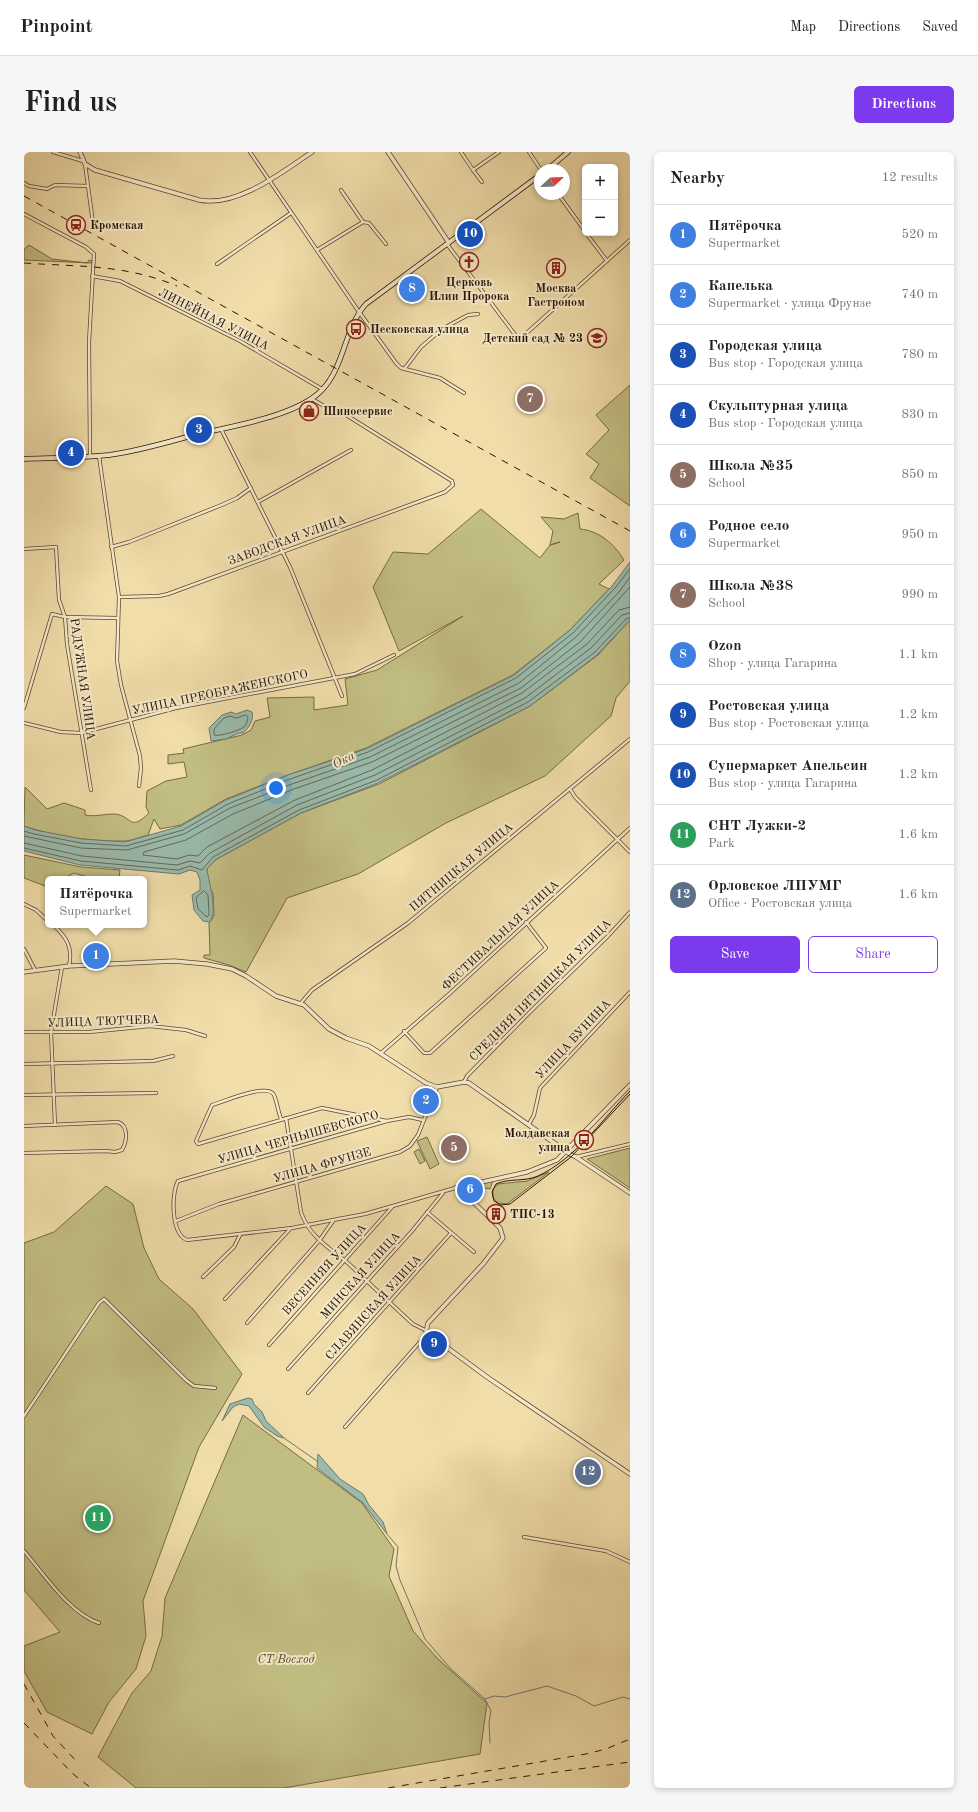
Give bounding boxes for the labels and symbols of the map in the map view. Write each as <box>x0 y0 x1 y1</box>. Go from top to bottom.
north arrow <box>534 164 570 200</box>
station icon: Кромская <box>65 214 87 236</box>
pin: 10 <box>457 219 483 249</box>
place label: Кромская <box>90 220 144 232</box>
church icon: Церковь Илии Пророка <box>458 251 480 273</box>
building icon: Москва Гастроном <box>545 257 567 279</box>
pin: 8 <box>399 274 425 304</box>
place label: Церковь Илии Пророка <box>429 277 509 303</box>
place label: Москва Гастроном <box>527 283 585 309</box>
street label: ЛИНЕЙНАЯ УЛИЦА <box>156 284 272 353</box>
bus stop icon: Песковская улица <box>345 318 367 340</box>
place label: Песковская улица <box>370 324 469 336</box>
school or university icon: Детский сад № 23 <box>586 327 608 349</box>
place label: Детский сад № 23 <box>482 333 583 345</box>
pin: 7 <box>517 384 543 414</box>
shop icon: Шиносервис <box>298 400 320 422</box>
place label: Шиносервис <box>323 406 393 418</box>
pin: 3 <box>186 415 212 445</box>
pin: 4 <box>58 438 84 468</box>
street label: ЗАВОДСКАЯ УЛИЦА <box>227 514 348 568</box>
street label: РАДУЖНАЯ УЛИЦА <box>67 617 97 741</box>
street label: УЛИЦА ПРЕОБРАЖЕНСКОГО <box>131 668 309 717</box>
water label: Ока <box>330 749 357 771</box>
your location <box>266 778 286 798</box>
street label: ПЯТНИЦКАЯ УЛИЦА <box>408 821 516 914</box>
street label: ФЕСТИВАЛЬНАЯ УЛИЦА <box>440 878 562 993</box>
street label: СРЕДНЯЯ ПЯТНИЦКАЯ УЛИЦА <box>468 918 614 1064</box>
pin: 1 <box>83 941 109 971</box>
street label: УЛИЦА БУНИНА <box>534 998 613 1082</box>
street label: УЛИЦА ТЮТЧЕВА <box>47 1014 159 1030</box>
pin: 2 <box>413 1086 439 1116</box>
street label: УЛИЦА ЧЕРНЫШЕВСКОГО <box>217 1109 380 1167</box>
place label: Молдавская улица <box>505 1128 570 1154</box>
bus stop icon: Молдавская улица <box>573 1129 595 1151</box>
pin: 5 <box>441 1133 467 1163</box>
street label: УЛИЦА ФРУНЗЕ <box>272 1146 373 1186</box>
pin: 6 <box>457 1175 483 1205</box>
building icon: ТПС-13 <box>485 1203 507 1225</box>
place label: ТПС-13 <box>510 1209 555 1221</box>
street label: ВЕСЕННЯЯ УЛИЦА <box>281 1222 369 1318</box>
street label: МИНСКАЯ УЛИЦА <box>319 1230 403 1321</box>
street label: СЛАВЯНСКАЯ УЛИЦА <box>324 1253 424 1363</box>
pin: 9 <box>421 1329 447 1359</box>
pin: 12 <box>575 1457 601 1487</box>
pin: 11 <box>85 1503 111 1533</box>
park label: СТ Восход <box>258 1654 314 1666</box>

